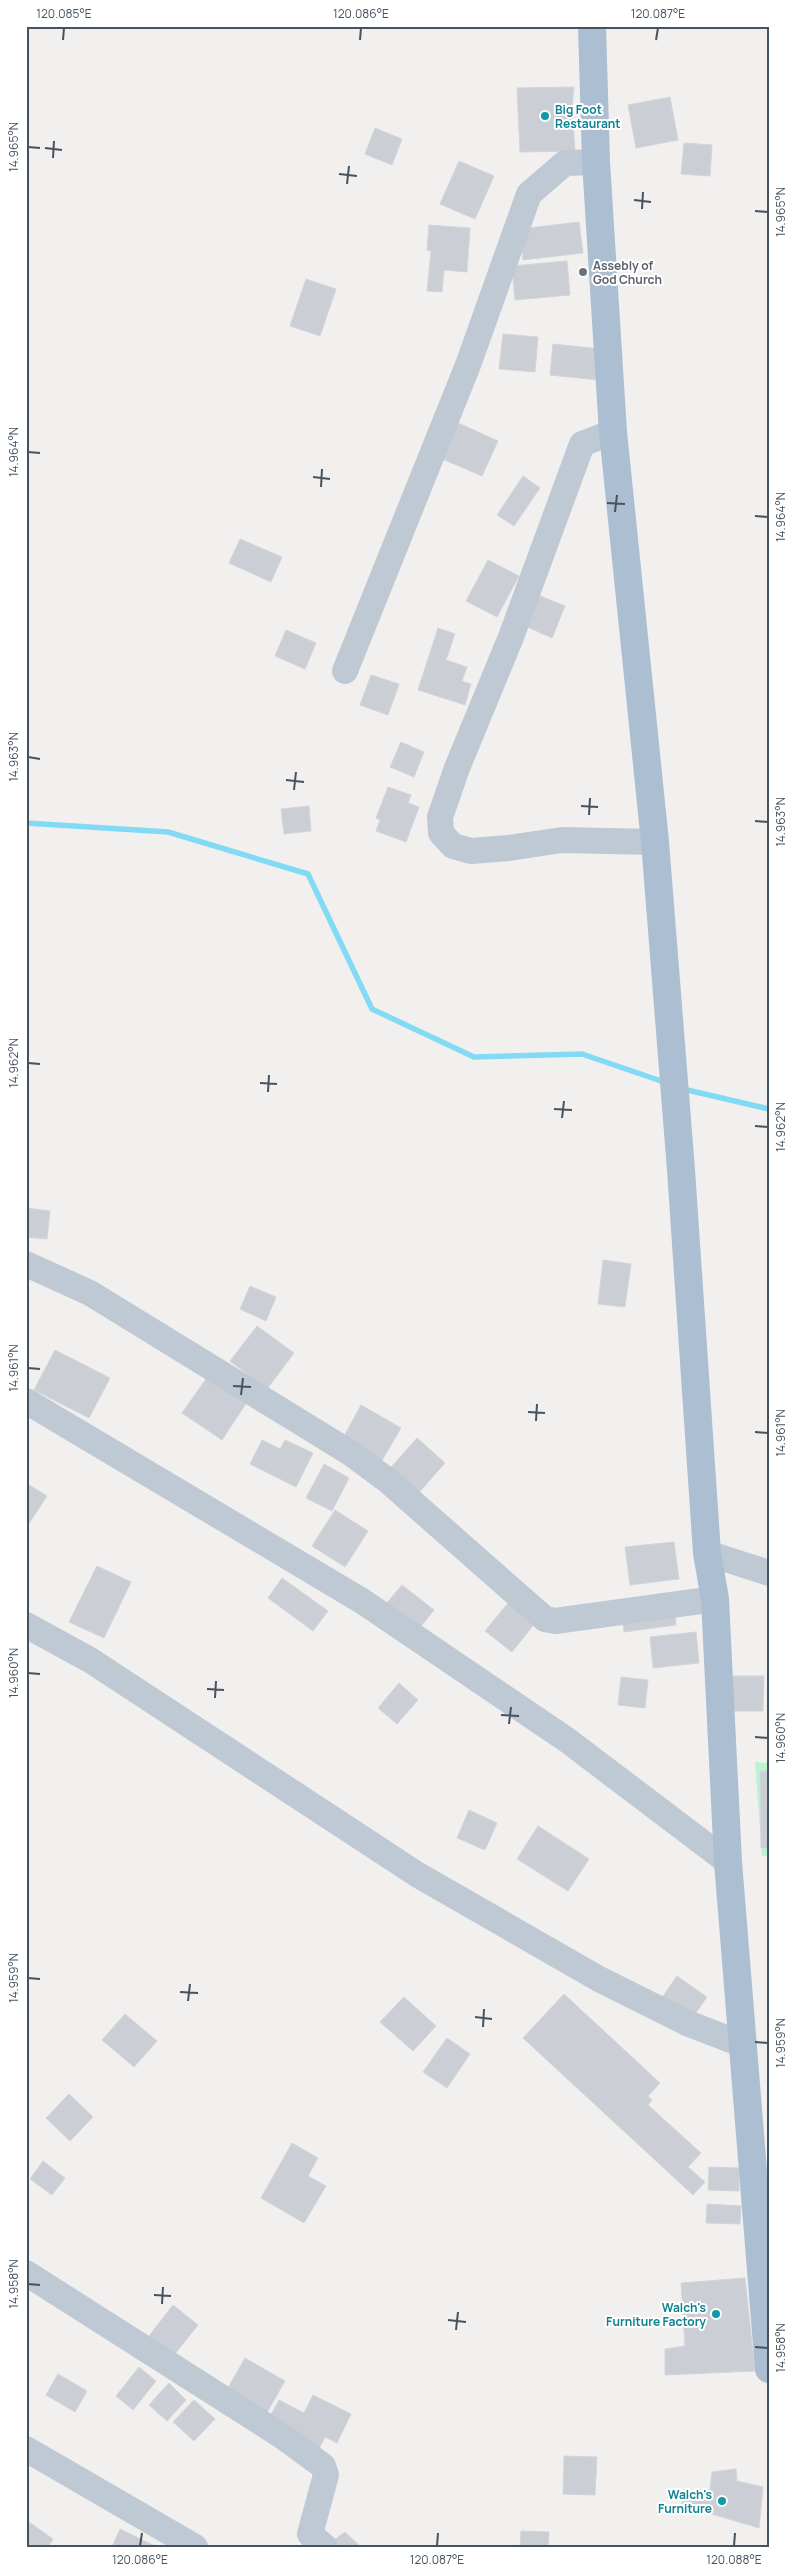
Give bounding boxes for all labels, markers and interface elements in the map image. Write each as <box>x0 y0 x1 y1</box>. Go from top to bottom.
text: 120.085°E <box>36 5 92 22</box>
text: 120.086°E <box>333 5 389 22</box>
text: 120.087°E <box>631 5 685 22</box>
place label: Big Foot Restaurant <box>555 101 621 132</box>
marker: Big Foot Restaurant <box>539 110 551 122</box>
text: 14.965°N <box>5 122 22 172</box>
text: 14.965°N <box>772 187 789 237</box>
place label: Assebly of God Church <box>593 257 662 288</box>
marker: Assebly of God Church <box>577 266 589 278</box>
text: 14.964°N <box>5 427 22 477</box>
text: 14.964°N <box>772 492 789 542</box>
text: 14.963°N <box>5 732 22 782</box>
text: 14.963°N <box>772 797 789 847</box>
text: 14.962°N <box>5 1038 22 1088</box>
text: 14.962°N <box>772 1102 789 1152</box>
text: 14.961°N <box>5 1344 22 1392</box>
text: 14.961°N <box>772 1409 789 1457</box>
text: 14.960°N <box>5 1648 22 1698</box>
text: 14.960°N <box>772 1713 789 1763</box>
text: 14.959°N <box>5 1953 22 2003</box>
text: 14.959°N <box>772 2018 789 2068</box>
text: 14.958°N <box>5 2259 22 2309</box>
place label: Walch's Furniture Factory <box>606 2299 707 2330</box>
marker: Walch's Furniture Factory <box>710 2308 722 2320</box>
text: 14.958°N <box>772 2323 789 2373</box>
place label: Walch's Furniture <box>658 2486 713 2517</box>
marker: Walch's Furniture <box>716 2495 728 2507</box>
text: 120.086°E <box>112 2551 168 2568</box>
text: 120.087°E <box>410 2551 464 2568</box>
text: 120.088°E <box>706 2551 762 2568</box>

